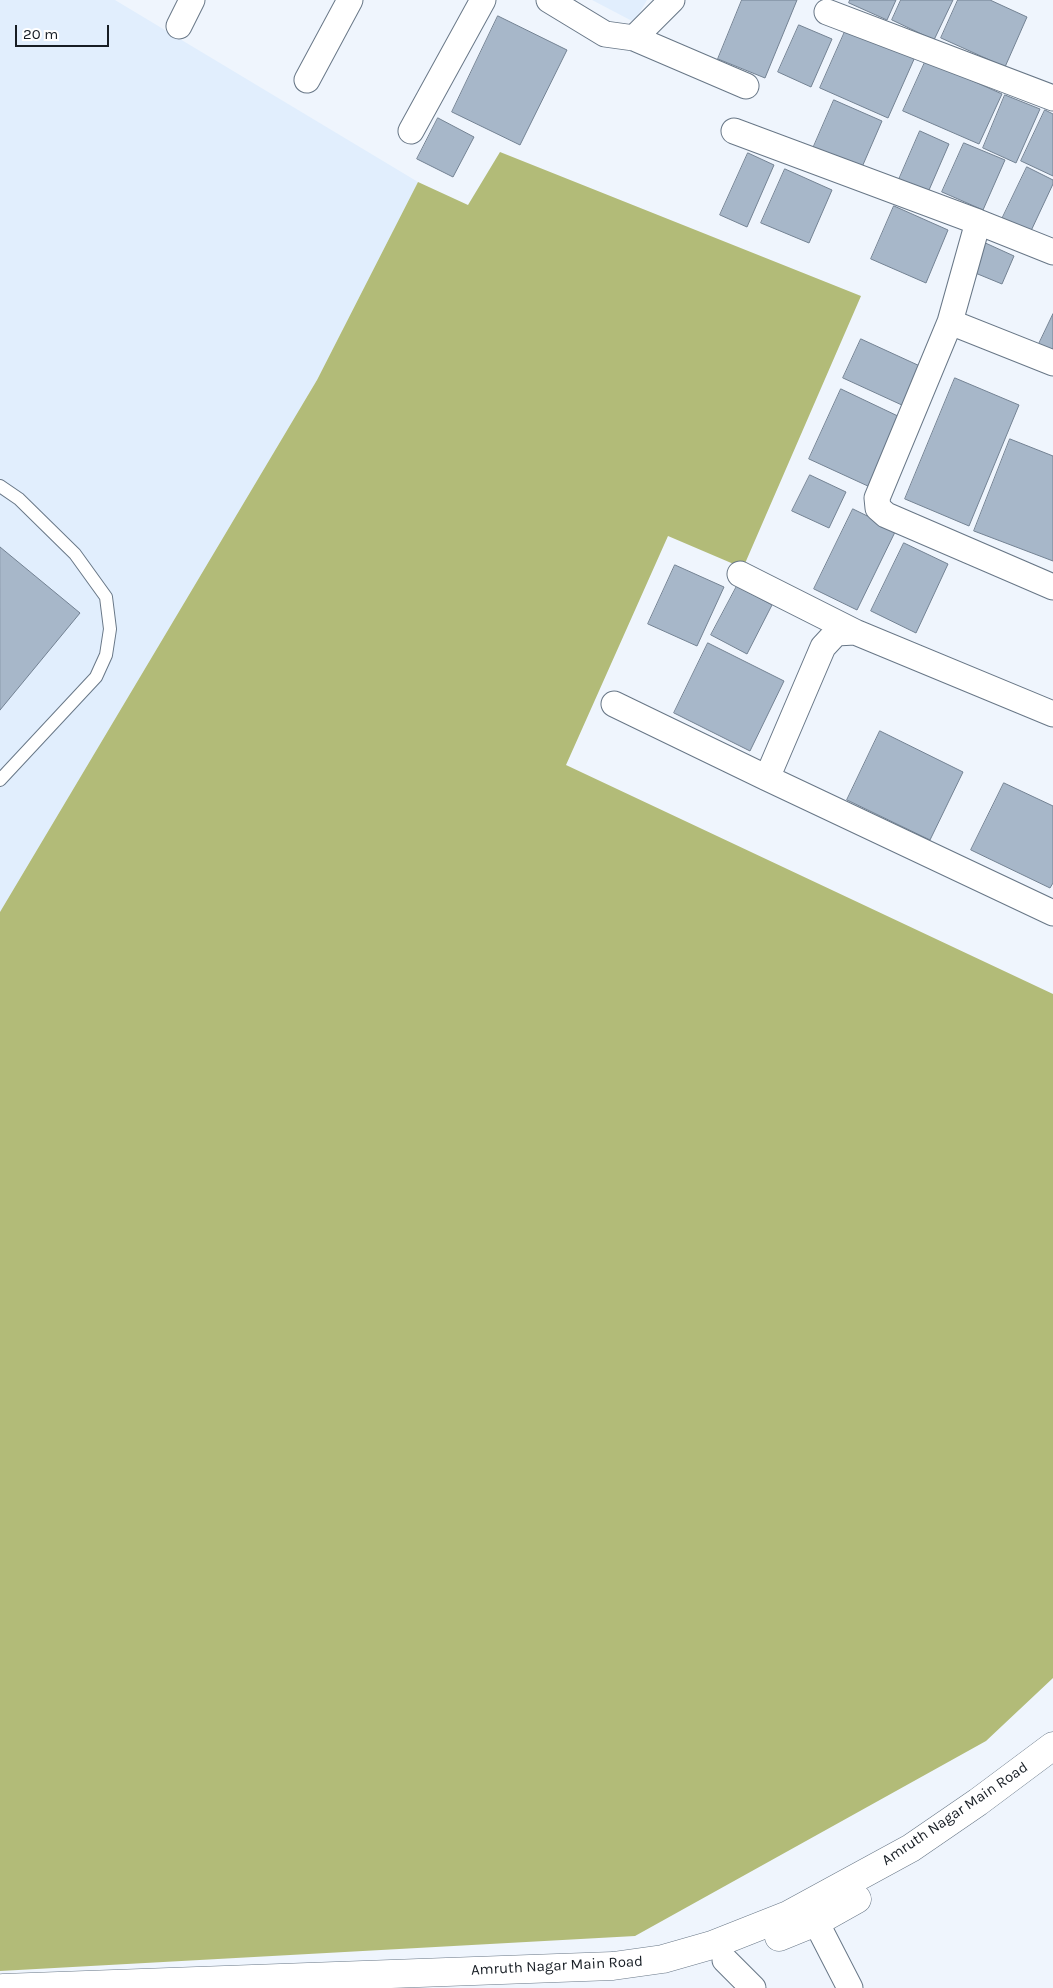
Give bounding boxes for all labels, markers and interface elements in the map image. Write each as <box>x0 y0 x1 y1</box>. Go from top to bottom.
scale bar <box>18 15 111 47</box>
text: 20 m <box>23 25 58 43</box>
street label: Amruth Nagar Main Road <box>879 1758 1031 1870</box>
street label: Amruth Nagar Main Road <box>471 1953 643 1979</box>

